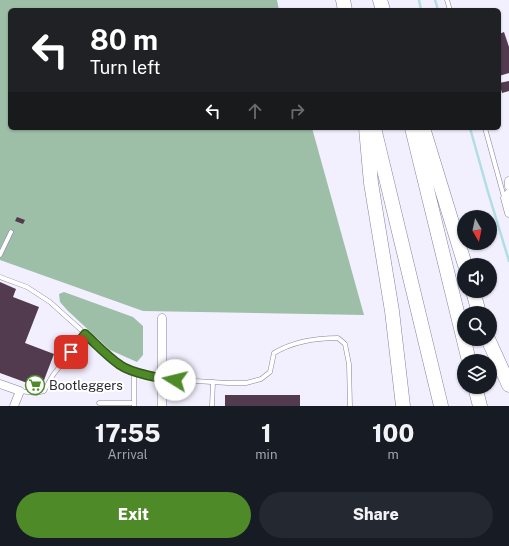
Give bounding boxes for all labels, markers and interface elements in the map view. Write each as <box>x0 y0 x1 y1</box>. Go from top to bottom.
text: 80 m <box>90 23 158 56</box>
icon: left <box>24 24 76 76</box>
text: Turn left <box>90 57 160 78</box>
icon: left <box>202 100 224 122</box>
icon: ahead <box>244 100 266 122</box>
icon: right <box>286 100 308 122</box>
north arrow <box>457 210 497 250</box>
map controls <box>457 210 497 394</box>
button: sound <box>457 258 497 298</box>
button: search <box>457 306 497 346</box>
pin <box>54 335 88 369</box>
icon: arrive <box>60 341 82 363</box>
button: layers <box>457 354 497 394</box>
position arrow <box>154 359 196 401</box>
supermarket icon: Bootleggers <box>24 374 46 396</box>
place label: Bootleggers <box>49 378 123 393</box>
text: 17:55 <box>95 419 161 447</box>
text: 1 <box>261 419 272 447</box>
text: 100 <box>372 419 414 447</box>
text: Arrival <box>108 447 148 462</box>
text: min <box>255 447 277 462</box>
text: m <box>388 447 399 462</box>
button: Exit <box>16 492 251 538</box>
button: Share <box>259 492 493 538</box>

